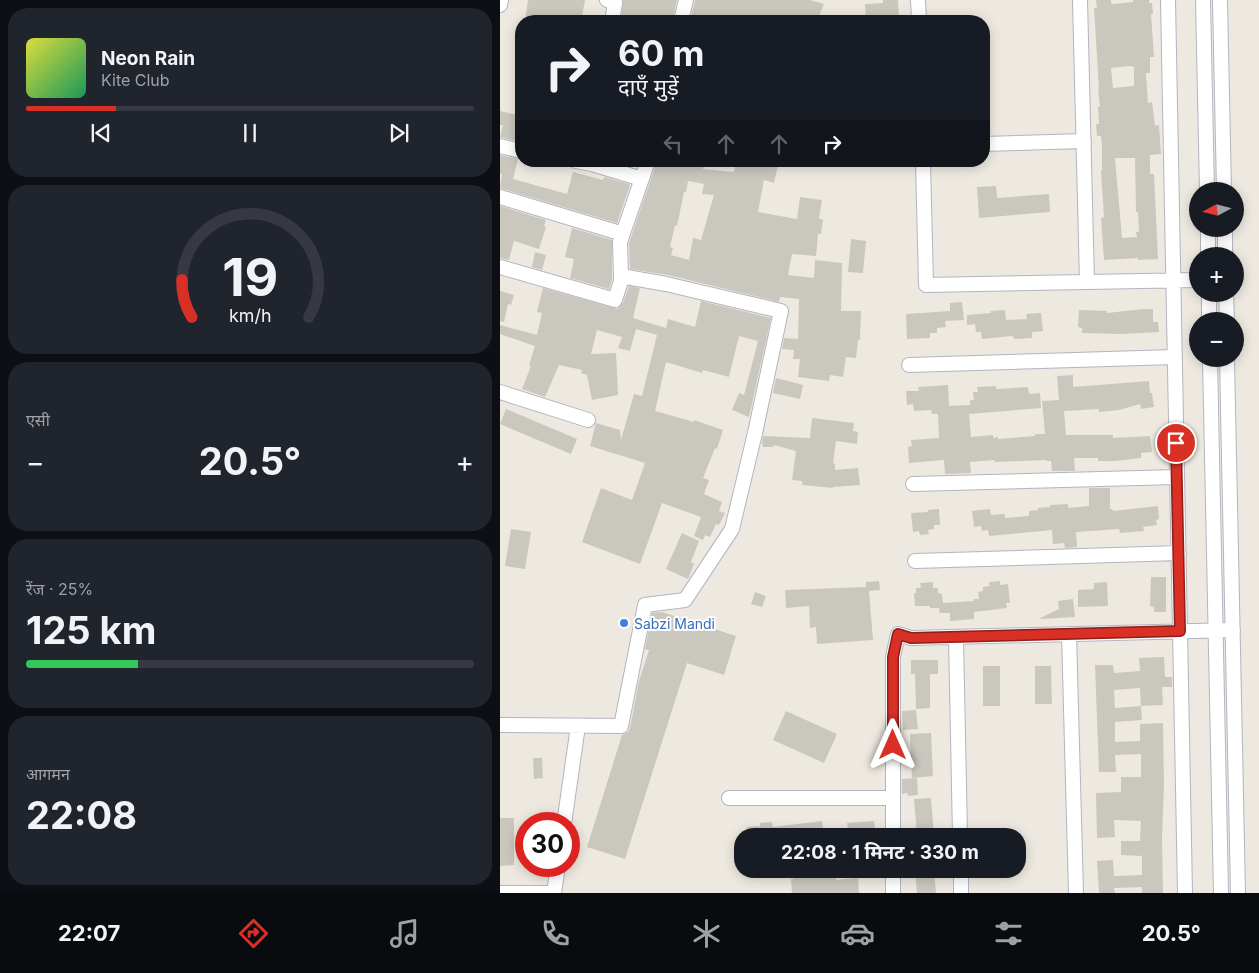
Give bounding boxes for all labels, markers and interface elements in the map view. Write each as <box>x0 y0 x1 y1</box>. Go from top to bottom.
text: 60 m <box>618 32 705 74</box>
icon: right <box>535 35 600 100</box>
text: Neon Rain <box>101 47 195 70</box>
text: Kite Club <box>101 70 170 90</box>
text: दाएँ मुड़ें <box>618 74 679 100</box>
icon: previous <box>87 119 115 147</box>
icon: pause <box>236 119 264 147</box>
icon: next <box>385 119 413 147</box>
icon: left <box>659 130 687 158</box>
icon: ahead <box>712 130 740 158</box>
icon: ahead <box>765 130 793 158</box>
icon: right <box>818 130 846 158</box>
north arrow <box>1189 182 1244 238</box>
map controls <box>1189 182 1244 367</box>
text: 19 <box>222 246 278 309</box>
button: + <box>1189 247 1244 302</box>
text: km/h <box>229 305 271 326</box>
button: − <box>1189 312 1244 367</box>
text: एसी <box>26 410 50 430</box>
pin <box>1155 422 1197 464</box>
icon: arrive <box>1162 429 1190 457</box>
text: 20.5° <box>199 438 301 484</box>
text: − <box>26 445 45 479</box>
text: + <box>455 445 474 479</box>
text: रेंज · 25% <box>26 579 93 599</box>
text: 125 km <box>26 607 156 653</box>
place label: Sabzi Mandi <box>634 615 715 632</box>
marker: Sabzi Mandi <box>618 617 630 629</box>
position arrow <box>866 718 918 770</box>
text: आगमन <box>26 764 70 784</box>
text: 22:08 <box>26 792 137 838</box>
speed limit sign: 30 <box>515 812 580 877</box>
text: 22:08 · 1 मिनट · 330 m <box>781 841 979 864</box>
icon: directions <box>236 916 271 951</box>
icon: music <box>387 916 422 951</box>
icon: phone <box>538 916 573 951</box>
icon: climate <box>689 916 724 951</box>
icon: car <box>840 916 875 951</box>
icon: filters <box>991 916 1026 951</box>
text: 22:07 <box>58 920 120 946</box>
text: 20.5° <box>1142 920 1201 946</box>

